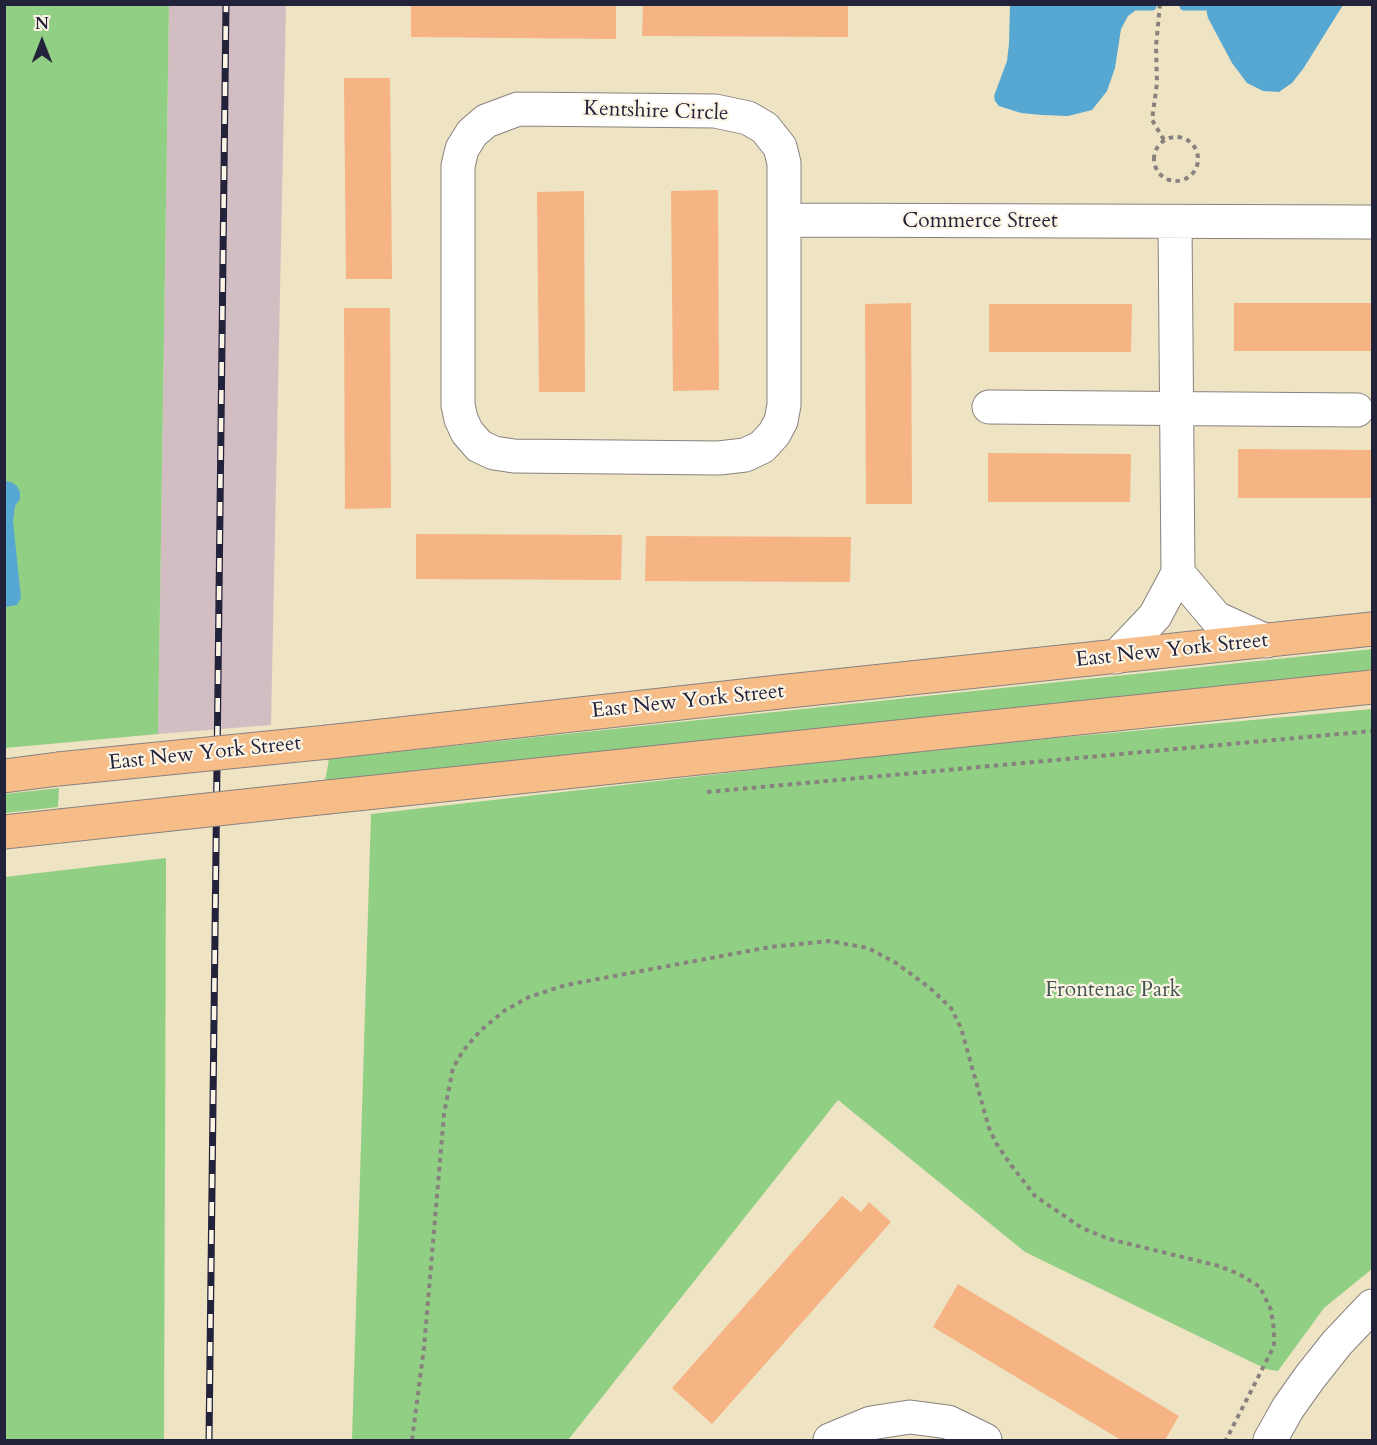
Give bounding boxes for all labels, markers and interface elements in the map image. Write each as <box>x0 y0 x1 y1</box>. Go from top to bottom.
north arrow <box>12 12 72 72</box>
text: N <box>35 13 49 35</box>
street label: Kentshire Circle <box>583 97 729 127</box>
street label: Commerce Street <box>902 209 1058 235</box>
street label: East New York Street <box>1075 628 1269 674</box>
street label: East New York Street <box>591 679 785 725</box>
street label: East New York Street <box>108 731 302 777</box>
park label: Frontenac Park <box>1045 978 1181 1004</box>

